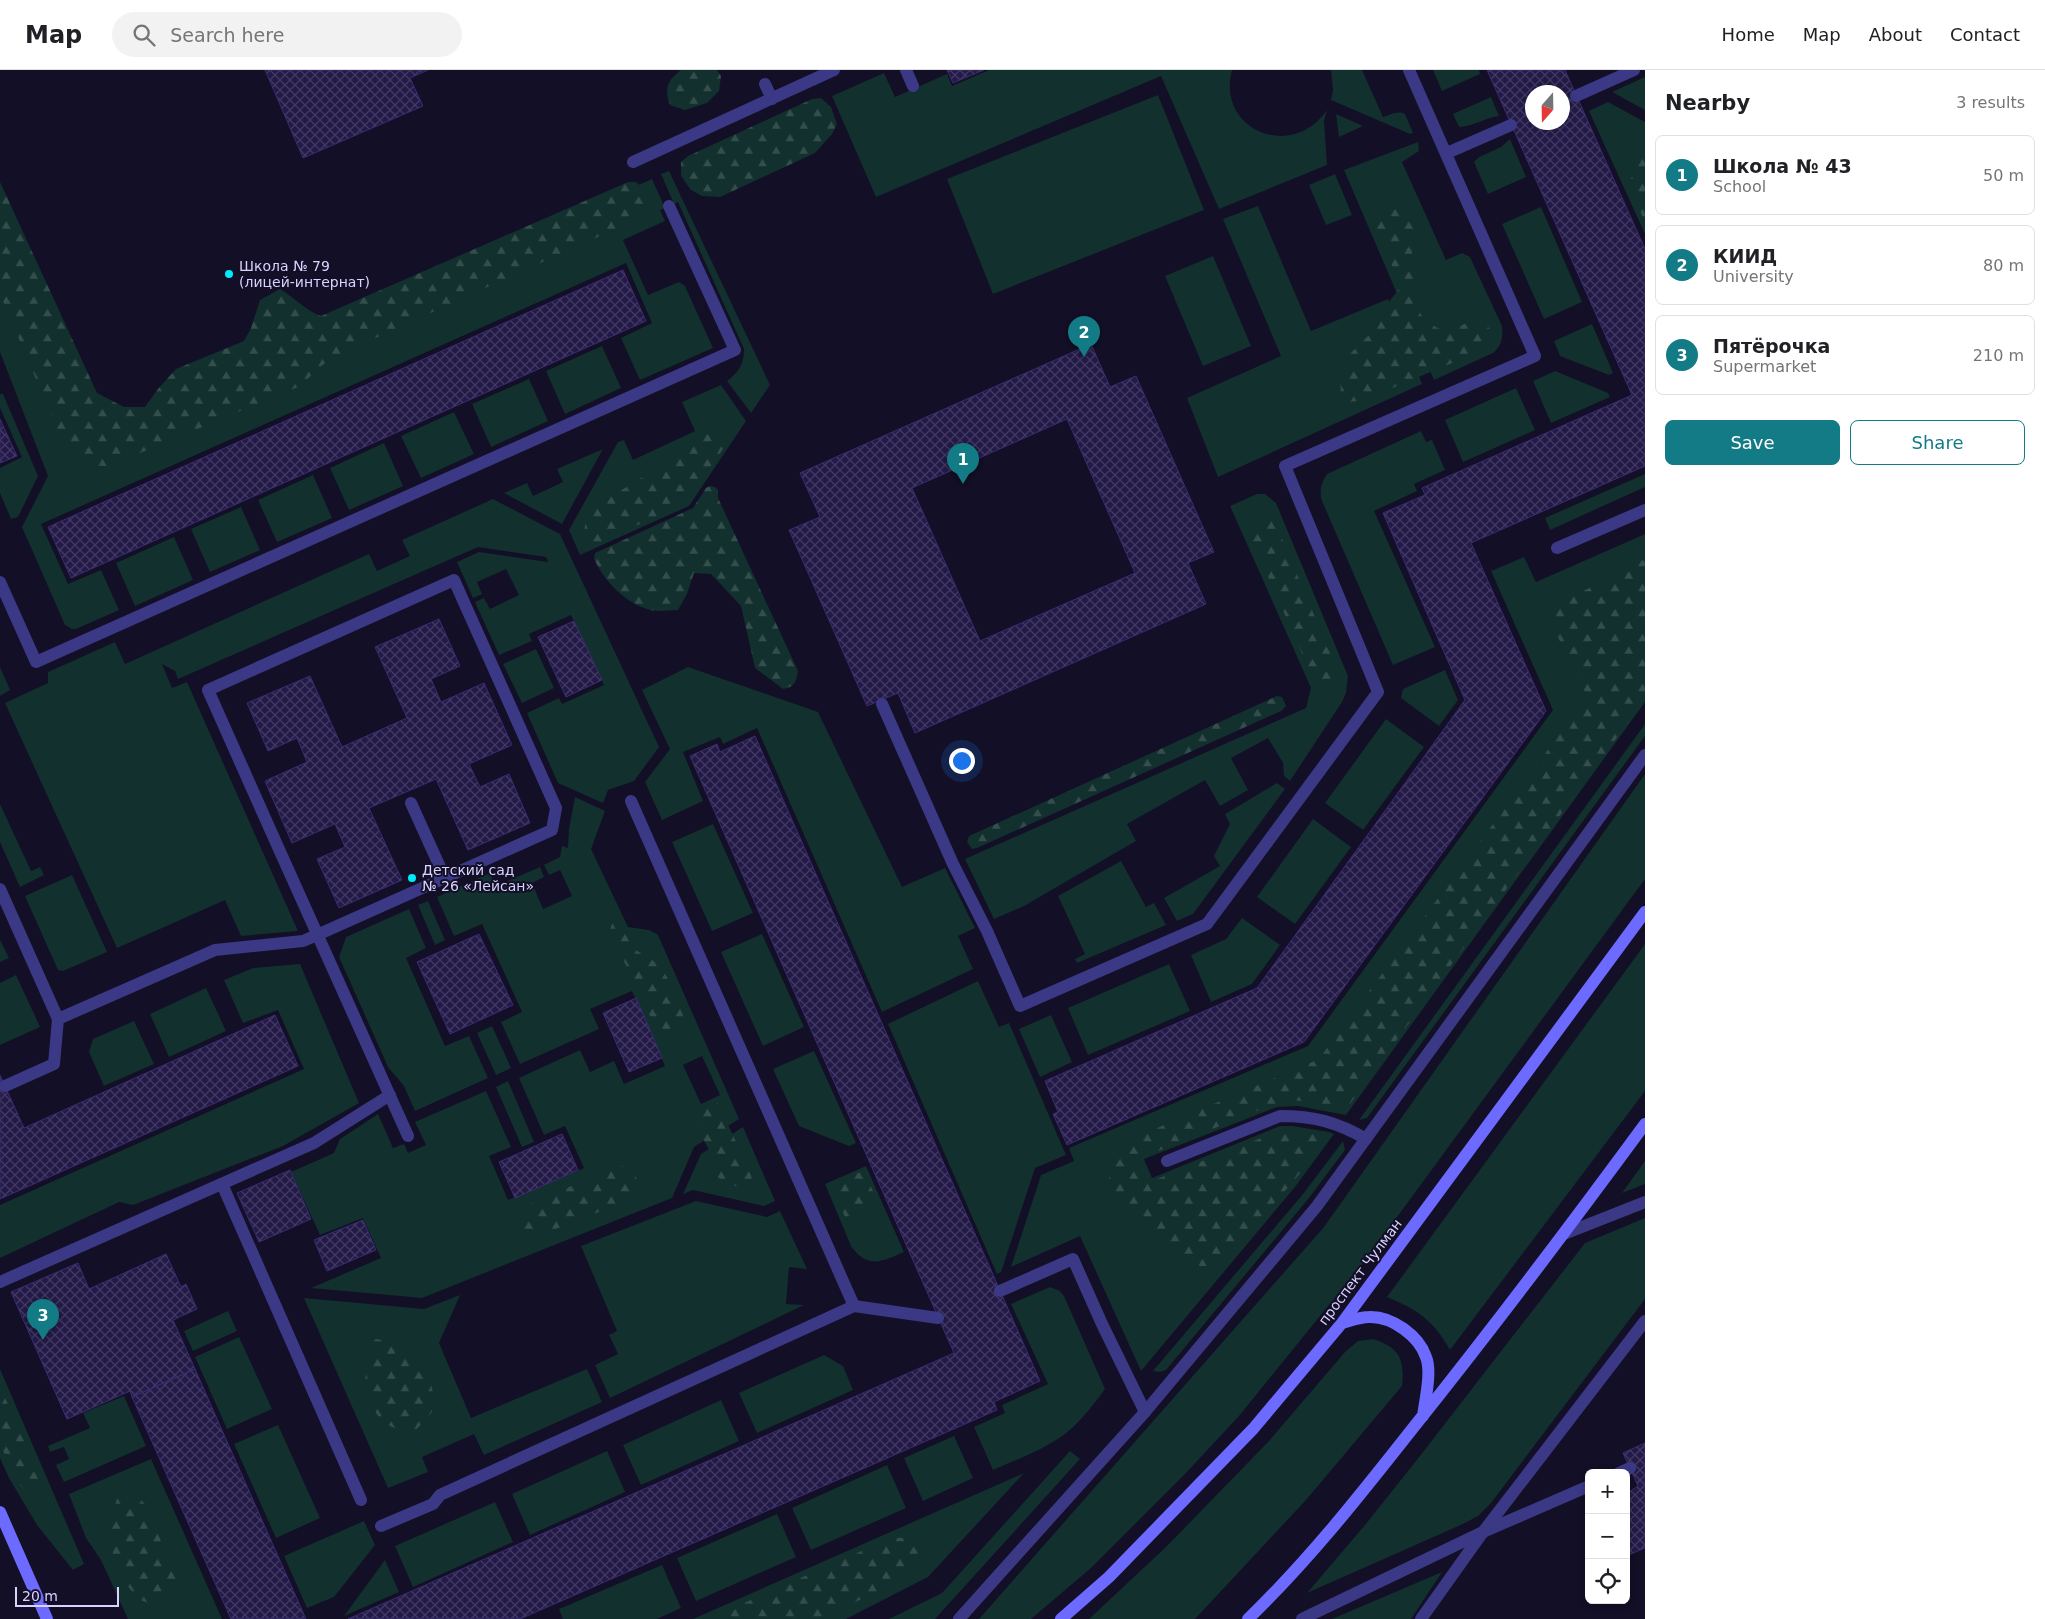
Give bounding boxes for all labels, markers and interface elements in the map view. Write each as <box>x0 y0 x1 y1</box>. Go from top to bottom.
search box <box>112 12 462 57</box>
text: Map <box>25 21 82 49</box>
icon: search <box>130 21 158 49</box>
text: Search here <box>170 24 284 46</box>
text: Home <box>1722 24 1775 45</box>
text: Map <box>1803 24 1841 45</box>
text: About <box>1869 24 1922 45</box>
text: Contact <box>1950 24 2020 45</box>
north arrow <box>1525 85 1570 130</box>
text: Nearby <box>1665 91 1750 115</box>
text: 3 results <box>1956 93 2025 112</box>
text: Школа № 43 <box>1713 155 1852 177</box>
text: 1 <box>1676 166 1688 185</box>
text: 50 m <box>1983 166 2024 185</box>
text: School <box>1713 177 1766 196</box>
text: КИИД <box>1713 245 1777 267</box>
text: 2 <box>1676 256 1688 275</box>
text: 80 m <box>1983 256 2024 275</box>
place label: Школа № 79 (лицей-интернат) <box>239 258 370 290</box>
text: University <box>1713 267 1794 286</box>
marker: Школа № 79 (лицей-интернат) <box>223 268 235 280</box>
pin: 2 <box>1068 316 1100 357</box>
text: Пятёрочка <box>1713 335 1830 357</box>
text: 3 <box>1676 346 1688 365</box>
text: 210 m <box>1973 346 2024 365</box>
text: Supermarket <box>1713 357 1816 376</box>
button: Save <box>1665 420 1840 465</box>
button: Share <box>1850 420 2025 465</box>
pin: 1 <box>947 443 979 484</box>
your location <box>949 748 975 774</box>
place label: Детский сад № 26 «Лейсан» <box>422 862 534 894</box>
marker: Детский сад № 26 «Лейсан» <box>406 872 418 884</box>
street label: проспект Чулман <box>1315 1216 1405 1328</box>
pin: 3 <box>27 1299 59 1340</box>
map controls <box>1585 1469 1630 1604</box>
button: + <box>1585 1469 1630 1514</box>
button: − <box>1585 1514 1630 1559</box>
button: locate <box>1585 1559 1630 1604</box>
scale bar <box>15 1584 119 1607</box>
text: 20 m <box>22 1588 58 1604</box>

